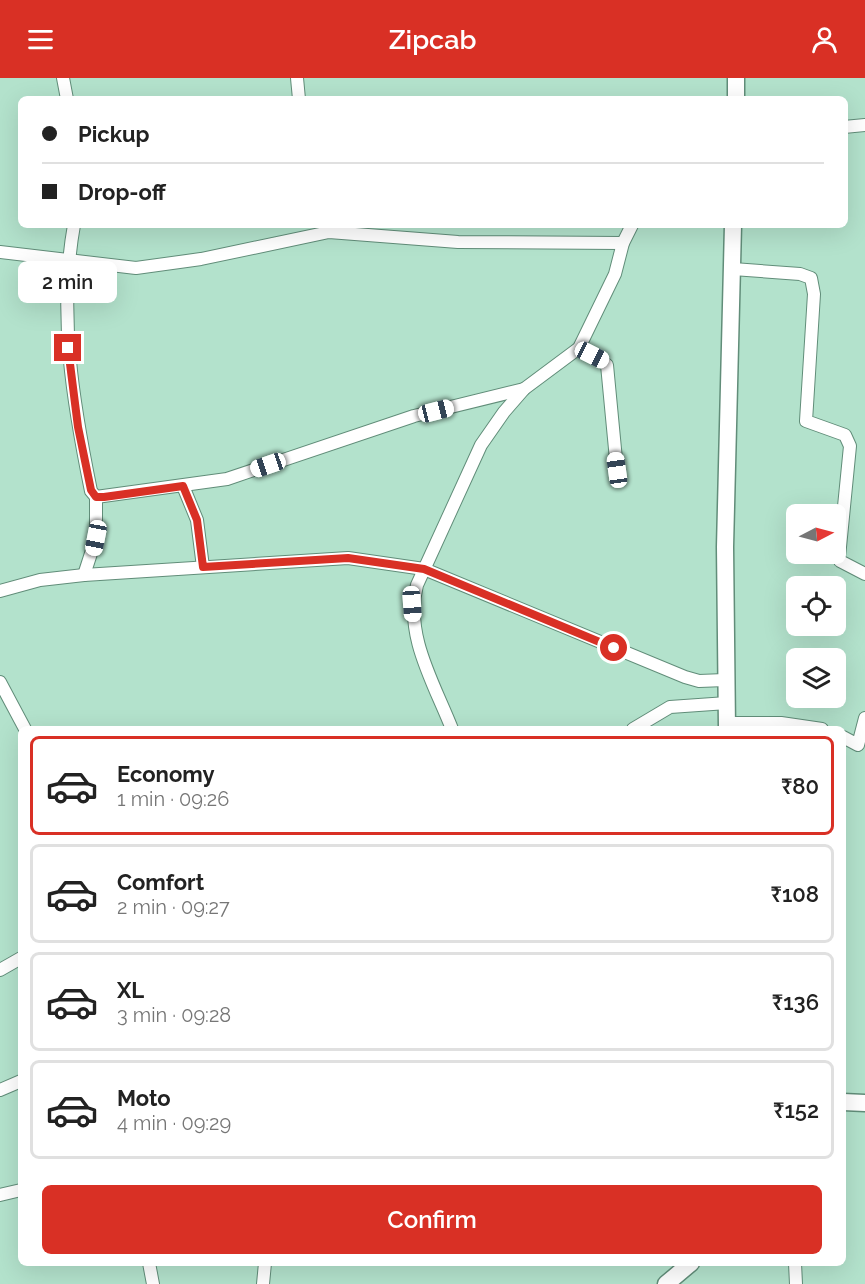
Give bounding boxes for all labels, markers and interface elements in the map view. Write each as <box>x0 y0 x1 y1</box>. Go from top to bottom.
icon: menu <box>24 23 57 56</box>
icon: person <box>808 23 841 56</box>
text: Zipcab <box>389 24 476 55</box>
text: Pickup <box>78 121 150 147</box>
text: Drop-off <box>78 179 166 205</box>
callout: 2 min <box>19 261 118 303</box>
text: 2 min <box>42 270 93 294</box>
route end <box>54 334 81 361</box>
car <box>572 339 612 371</box>
car <box>416 398 456 424</box>
car <box>248 451 288 479</box>
car <box>606 451 628 489</box>
north arrow <box>786 504 846 564</box>
map controls <box>786 504 846 708</box>
car <box>84 519 108 557</box>
button: locate <box>786 576 846 636</box>
car <box>402 585 422 623</box>
route start <box>600 634 627 661</box>
button: layers <box>786 648 846 708</box>
icon: car <box>45 759 99 813</box>
text: Economy <box>117 761 215 787</box>
text: ₹80 <box>781 773 819 799</box>
text: 1 min · 09:26 <box>117 787 229 811</box>
icon: car <box>45 867 99 921</box>
text: Comfort <box>117 869 204 895</box>
text: ₹108 <box>771 881 819 907</box>
text: 2 min · 09:27 <box>117 895 230 919</box>
icon: car <box>45 975 99 1029</box>
text: XL <box>117 977 144 1003</box>
text: ₹136 <box>772 989 819 1015</box>
text: 3 min · 09:28 <box>117 1003 231 1027</box>
icon: car <box>45 1083 99 1137</box>
text: Moto <box>117 1085 171 1111</box>
text: ₹152 <box>773 1097 819 1123</box>
text: 4 min · 09:29 <box>117 1111 231 1135</box>
button: Confirm <box>42 1185 822 1254</box>

